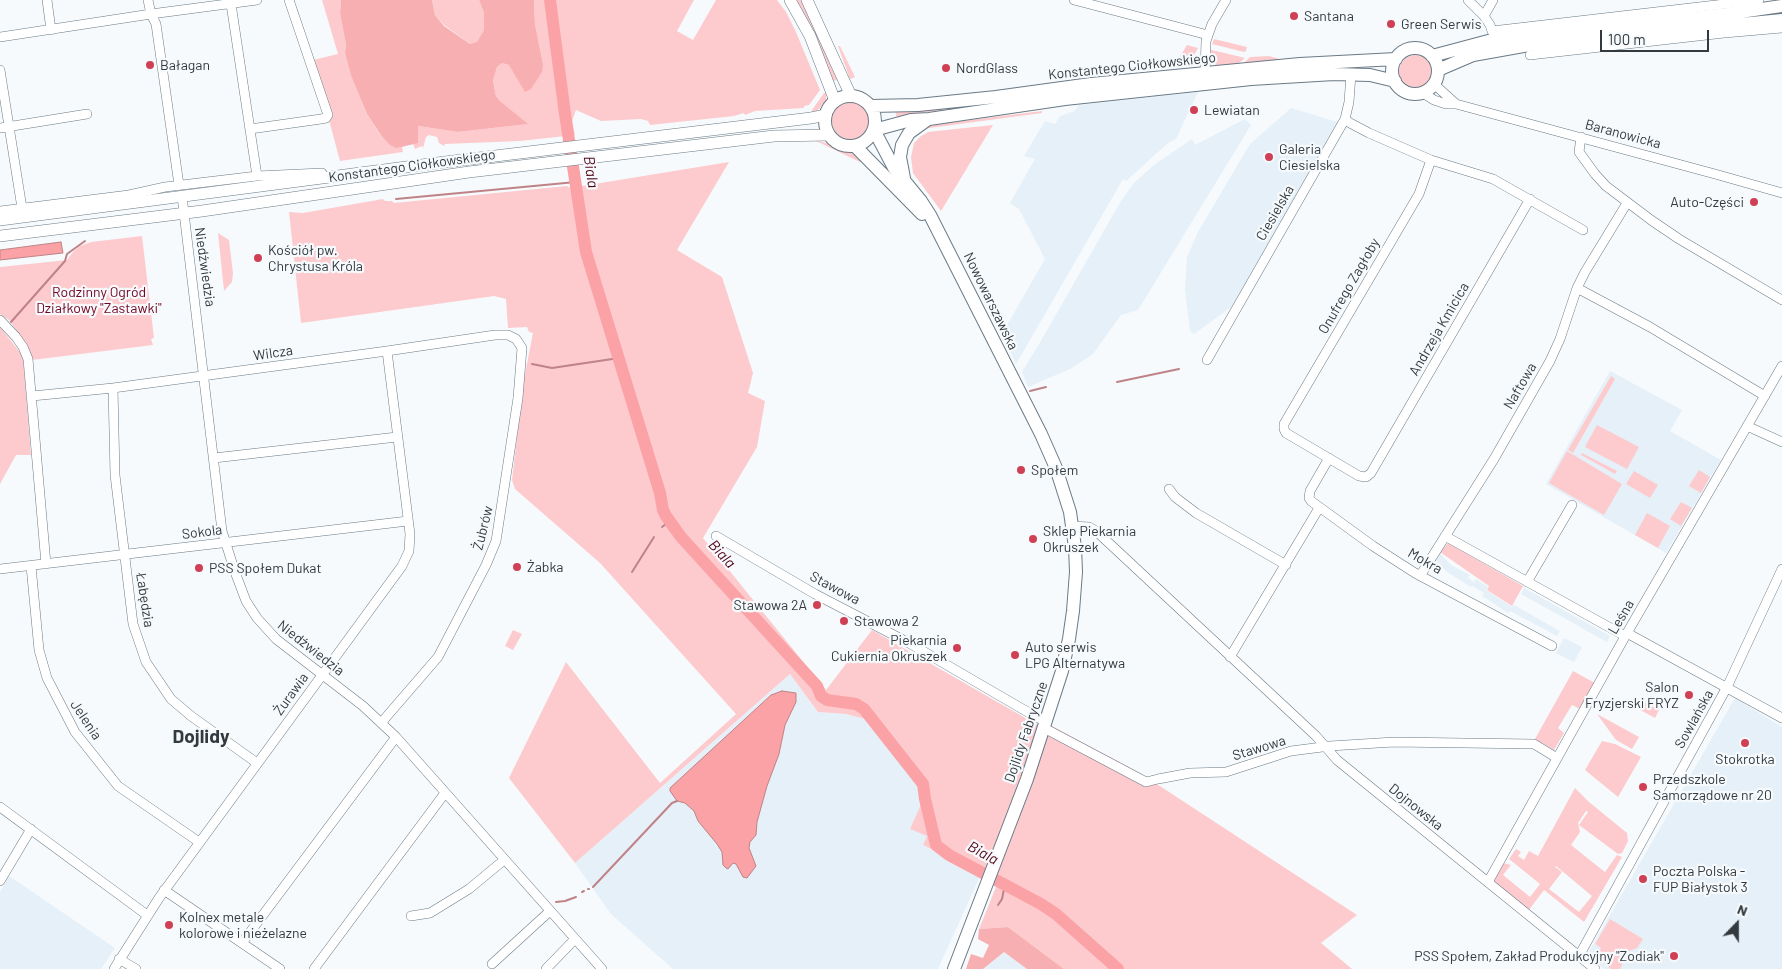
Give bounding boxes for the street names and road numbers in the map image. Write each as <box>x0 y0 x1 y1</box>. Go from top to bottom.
street label: Konstantego Ciołkowskiego <box>1047 49 1217 83</box>
street label: Baranowicka <box>1583 116 1663 152</box>
street label: Konstantego Ciołkowskiego <box>327 146 497 186</box>
street label: Ciesielska <box>1252 182 1298 244</box>
street label: Niedźwiedzia <box>191 226 219 308</box>
street label: Onufrego Zagłoby <box>1315 235 1383 337</box>
street label: Nowowarszawska <box>960 249 1022 353</box>
street label: Andrzeja Kmicica <box>1406 279 1472 379</box>
street label: Wilcza <box>252 342 294 364</box>
street label: Naftowa <box>1500 360 1540 412</box>
street label: Żubrów <box>469 504 497 552</box>
street label: Sokola <box>181 521 223 543</box>
street label: Mokra <box>1405 545 1445 577</box>
street label: Stawowa <box>807 568 863 608</box>
street label: Łabędzia <box>132 571 158 629</box>
street label: Leśna <box>1605 597 1637 637</box>
street label: Niedźwiedzia <box>274 617 348 679</box>
street label: Żurawia <box>270 670 312 718</box>
street label: Dojlidy Fabryczne <box>1001 679 1051 785</box>
street label: Sowlańska <box>1671 687 1717 751</box>
street label: Jelenia <box>67 697 105 743</box>
street label: Stawowa <box>1230 732 1288 764</box>
street label: Dojnowska <box>1385 780 1447 834</box>

